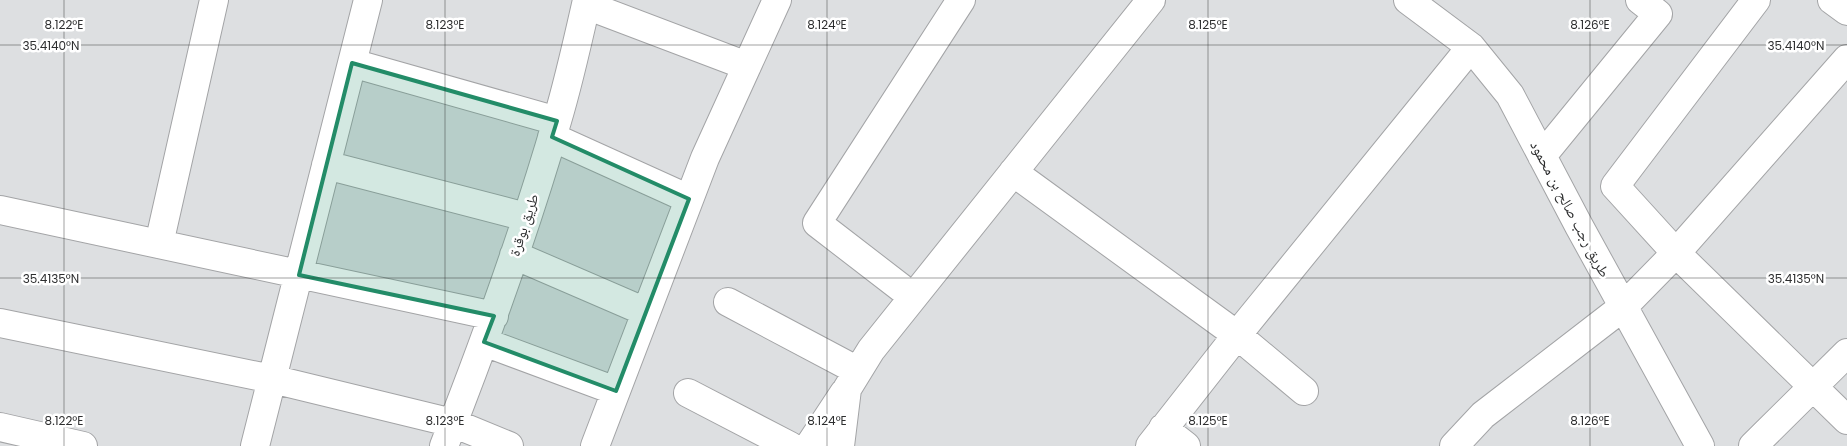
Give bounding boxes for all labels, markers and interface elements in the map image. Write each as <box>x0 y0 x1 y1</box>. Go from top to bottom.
text: 8.122°E <box>45 16 83 33</box>
text: 8.123°E <box>426 16 464 33</box>
text: 8.124°E <box>807 16 847 33</box>
text: 8.125°E <box>1188 16 1228 33</box>
text: 8.126°E <box>1570 16 1610 33</box>
text: 35.4140°N <box>23 37 79 54</box>
text: 35.4140°N <box>1768 37 1824 54</box>
street label: طريق رجب صالح بن محمود <box>1525 137 1615 281</box>
street label: طريق بوقرة <box>504 191 543 259</box>
text: 35.4135°N <box>23 270 79 287</box>
text: 35.4135°N <box>1768 270 1824 287</box>
text: 8.122°E <box>45 412 83 429</box>
text: 8.123°E <box>426 412 464 429</box>
text: 8.124°E <box>807 412 847 429</box>
text: 8.125°E <box>1188 412 1228 429</box>
text: 8.126°E <box>1570 412 1610 429</box>

